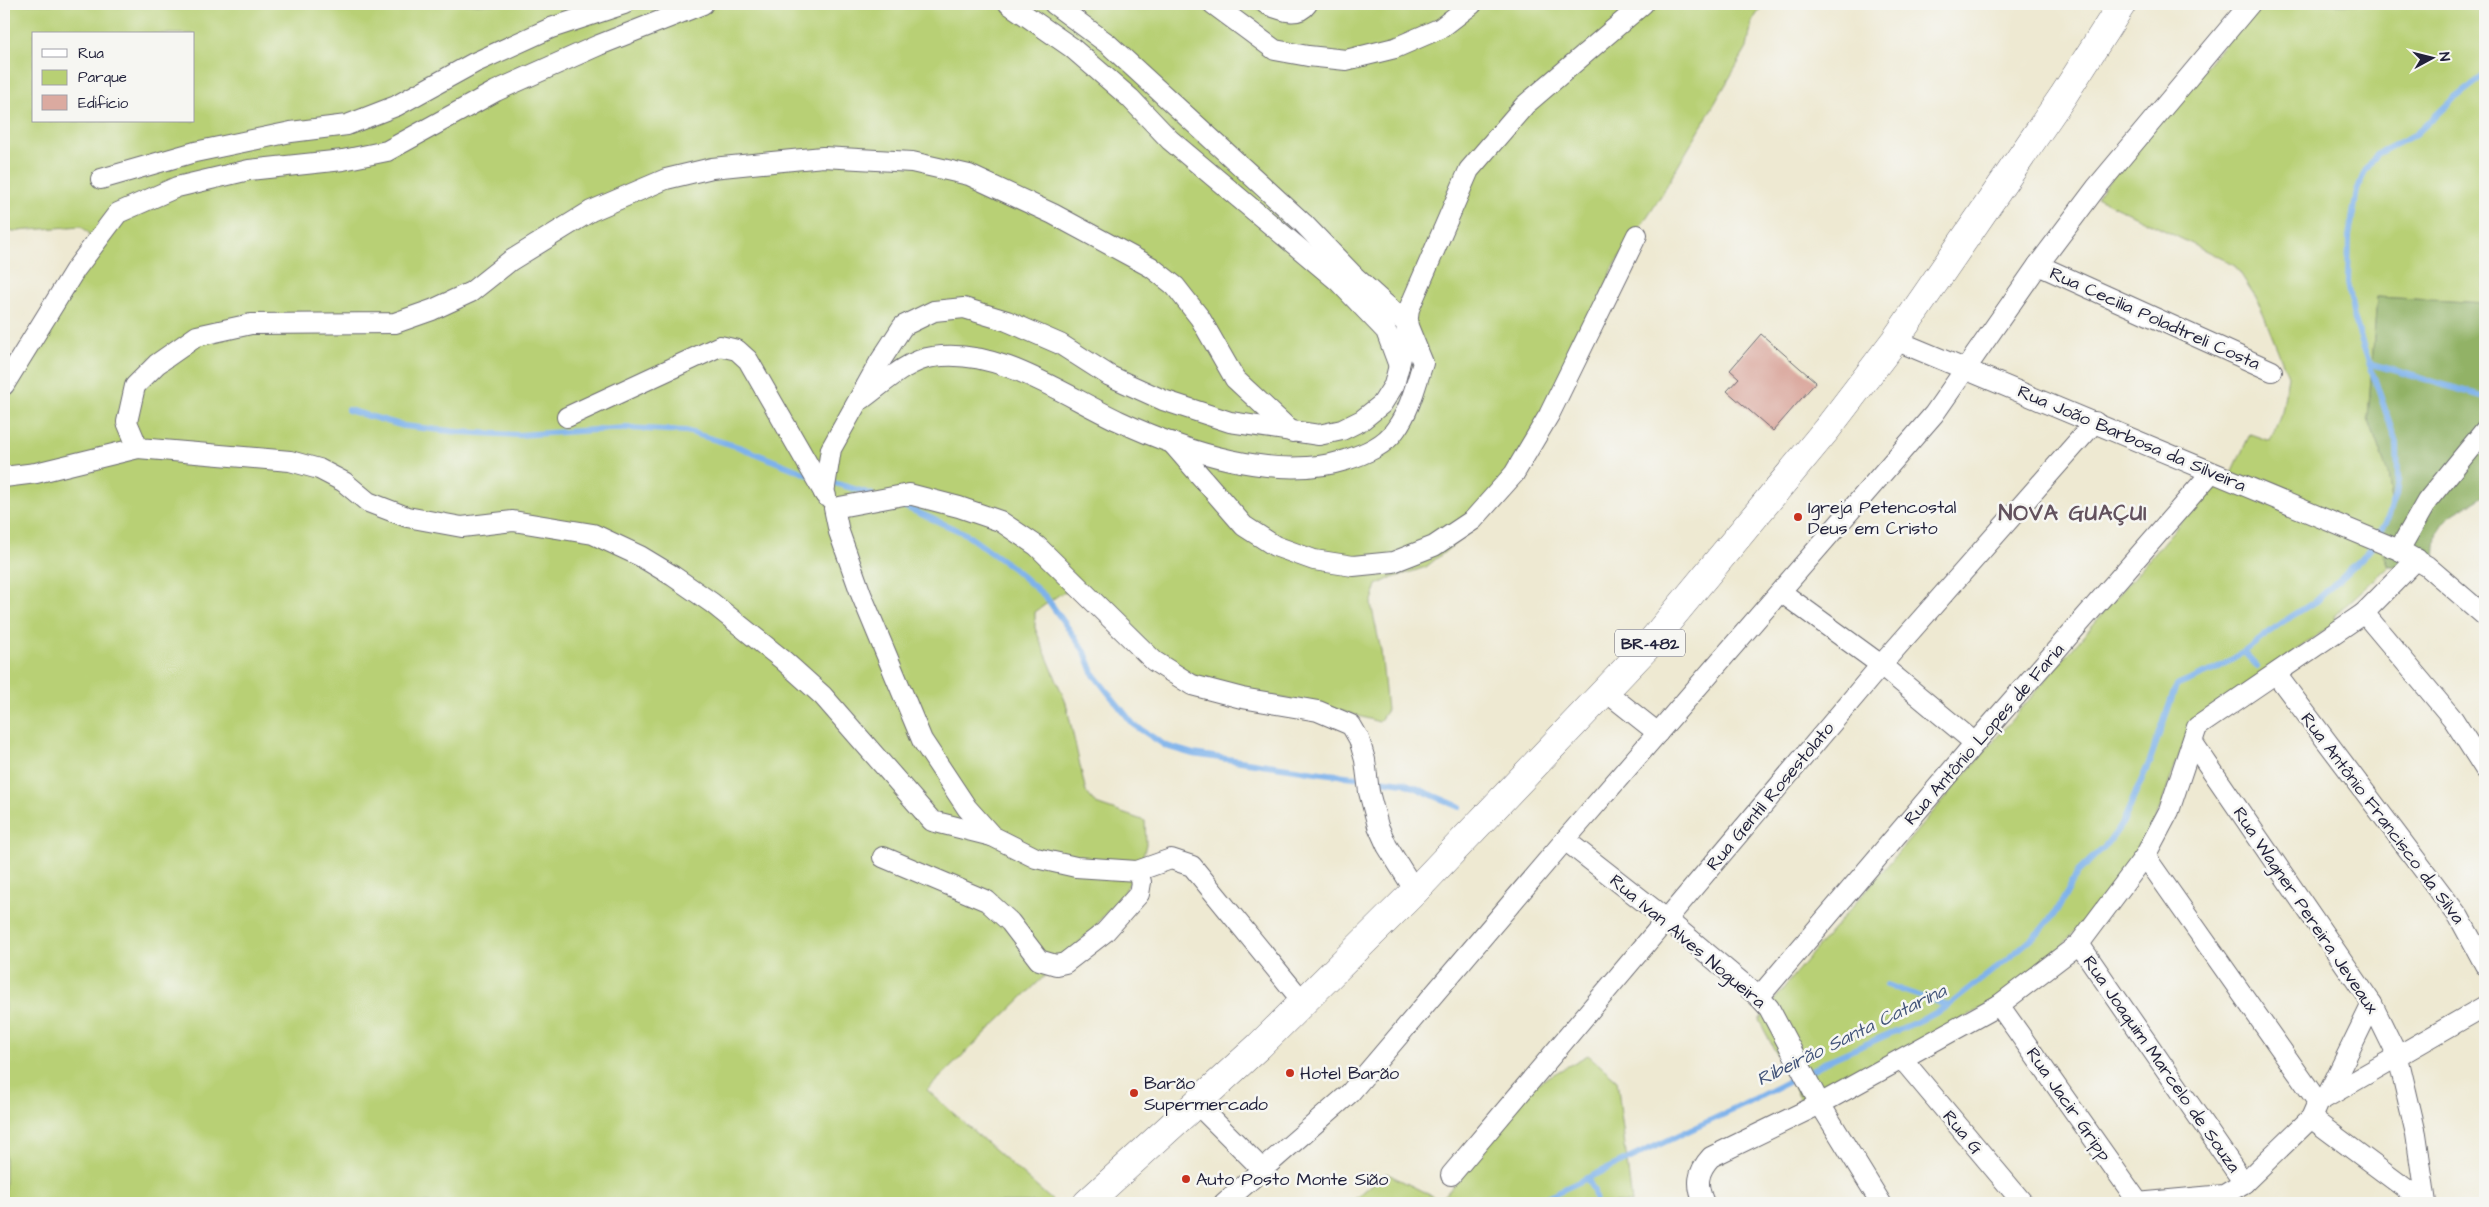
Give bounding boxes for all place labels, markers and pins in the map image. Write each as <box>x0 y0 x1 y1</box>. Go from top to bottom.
place label: Igreja Petencostal Deus em Cristo <box>1808 495 1956 541</box>
marker: Igreja Petencostal Deus em Cristo <box>1792 511 1804 523</box>
place label: Hotel Barão <box>1300 1061 1399 1086</box>
marker: Hotel Barão <box>1284 1067 1296 1079</box>
place label: Barão Supermercado <box>1144 1071 1268 1117</box>
marker: Barão Supermercado <box>1128 1087 1140 1099</box>
place label: Auto Posto Monte Sião <box>1196 1167 1388 1192</box>
marker: Auto Posto Monte Sião <box>1180 1173 1192 1185</box>

